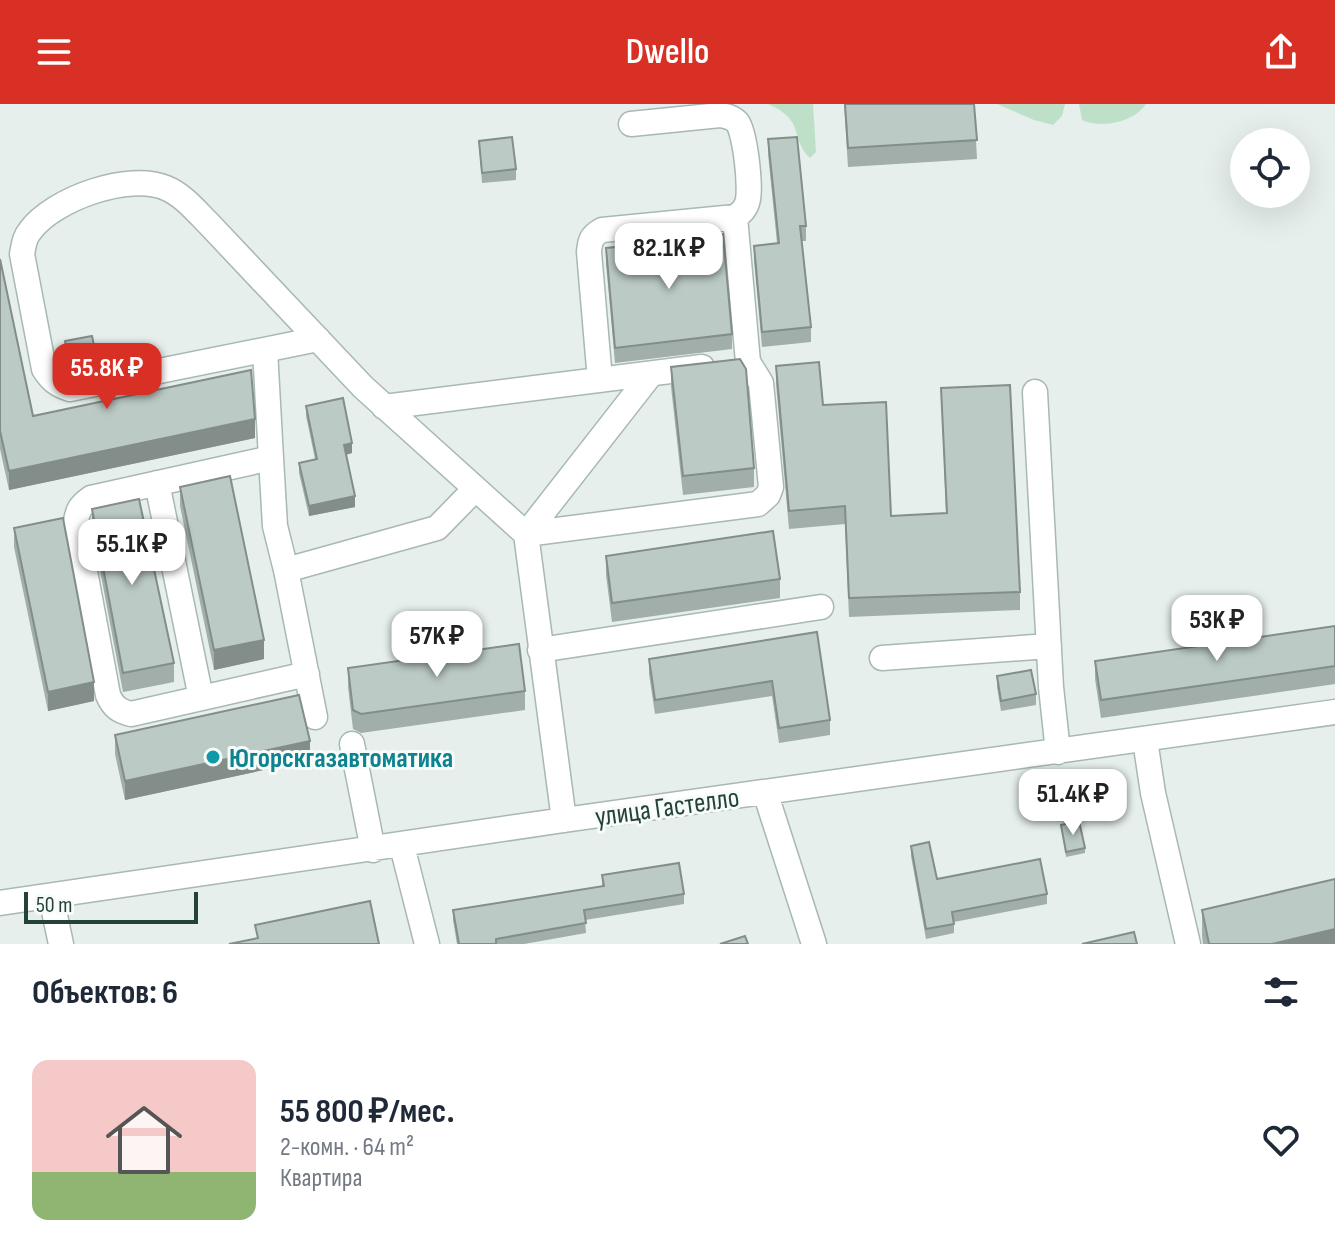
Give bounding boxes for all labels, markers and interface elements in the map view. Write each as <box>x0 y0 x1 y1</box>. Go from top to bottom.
icon: menu <box>32 30 76 74</box>
icon: share <box>1259 30 1303 74</box>
text: Dwello <box>626 31 709 74</box>
map controls <box>1230 128 1310 208</box>
button: locate <box>1230 128 1310 208</box>
pin: 82.1K ₽ <box>595 223 743 291</box>
text: 82.1K ₽ <box>633 233 705 264</box>
pin: 55.8K ₽ <box>33 343 181 411</box>
text: 55.8K ₽ <box>71 353 143 384</box>
pin: 55.1K ₽ <box>58 519 206 587</box>
text: 55.1K ₽ <box>96 529 168 560</box>
pin: 53K ₽ <box>1161 595 1273 663</box>
text: 53K ₽ <box>1189 605 1245 636</box>
pin: 57K ₽ <box>381 611 493 679</box>
text: 57K ₽ <box>410 621 464 652</box>
place label: Югорскгазавтоматика <box>229 742 453 775</box>
marker: Югорскгазавтоматика <box>204 748 222 766</box>
pin: 51.4K ₽ <box>999 769 1147 837</box>
text: 51.4K ₽ <box>1037 779 1109 810</box>
street label: улица Гастелло <box>593 781 741 834</box>
scale bar <box>24 888 198 924</box>
text: 50 m <box>36 892 72 919</box>
icon: filters <box>1259 970 1303 1014</box>
text: Объектов: 6 <box>32 972 178 1013</box>
text: 55 800 ₽/мес. <box>280 1091 455 1132</box>
icon: home <box>96 1092 192 1188</box>
icon: heart <box>1259 1118 1303 1162</box>
text: 2-комн. · 64 m² <box>280 1132 414 1163</box>
text: Квартира <box>280 1163 363 1194</box>

